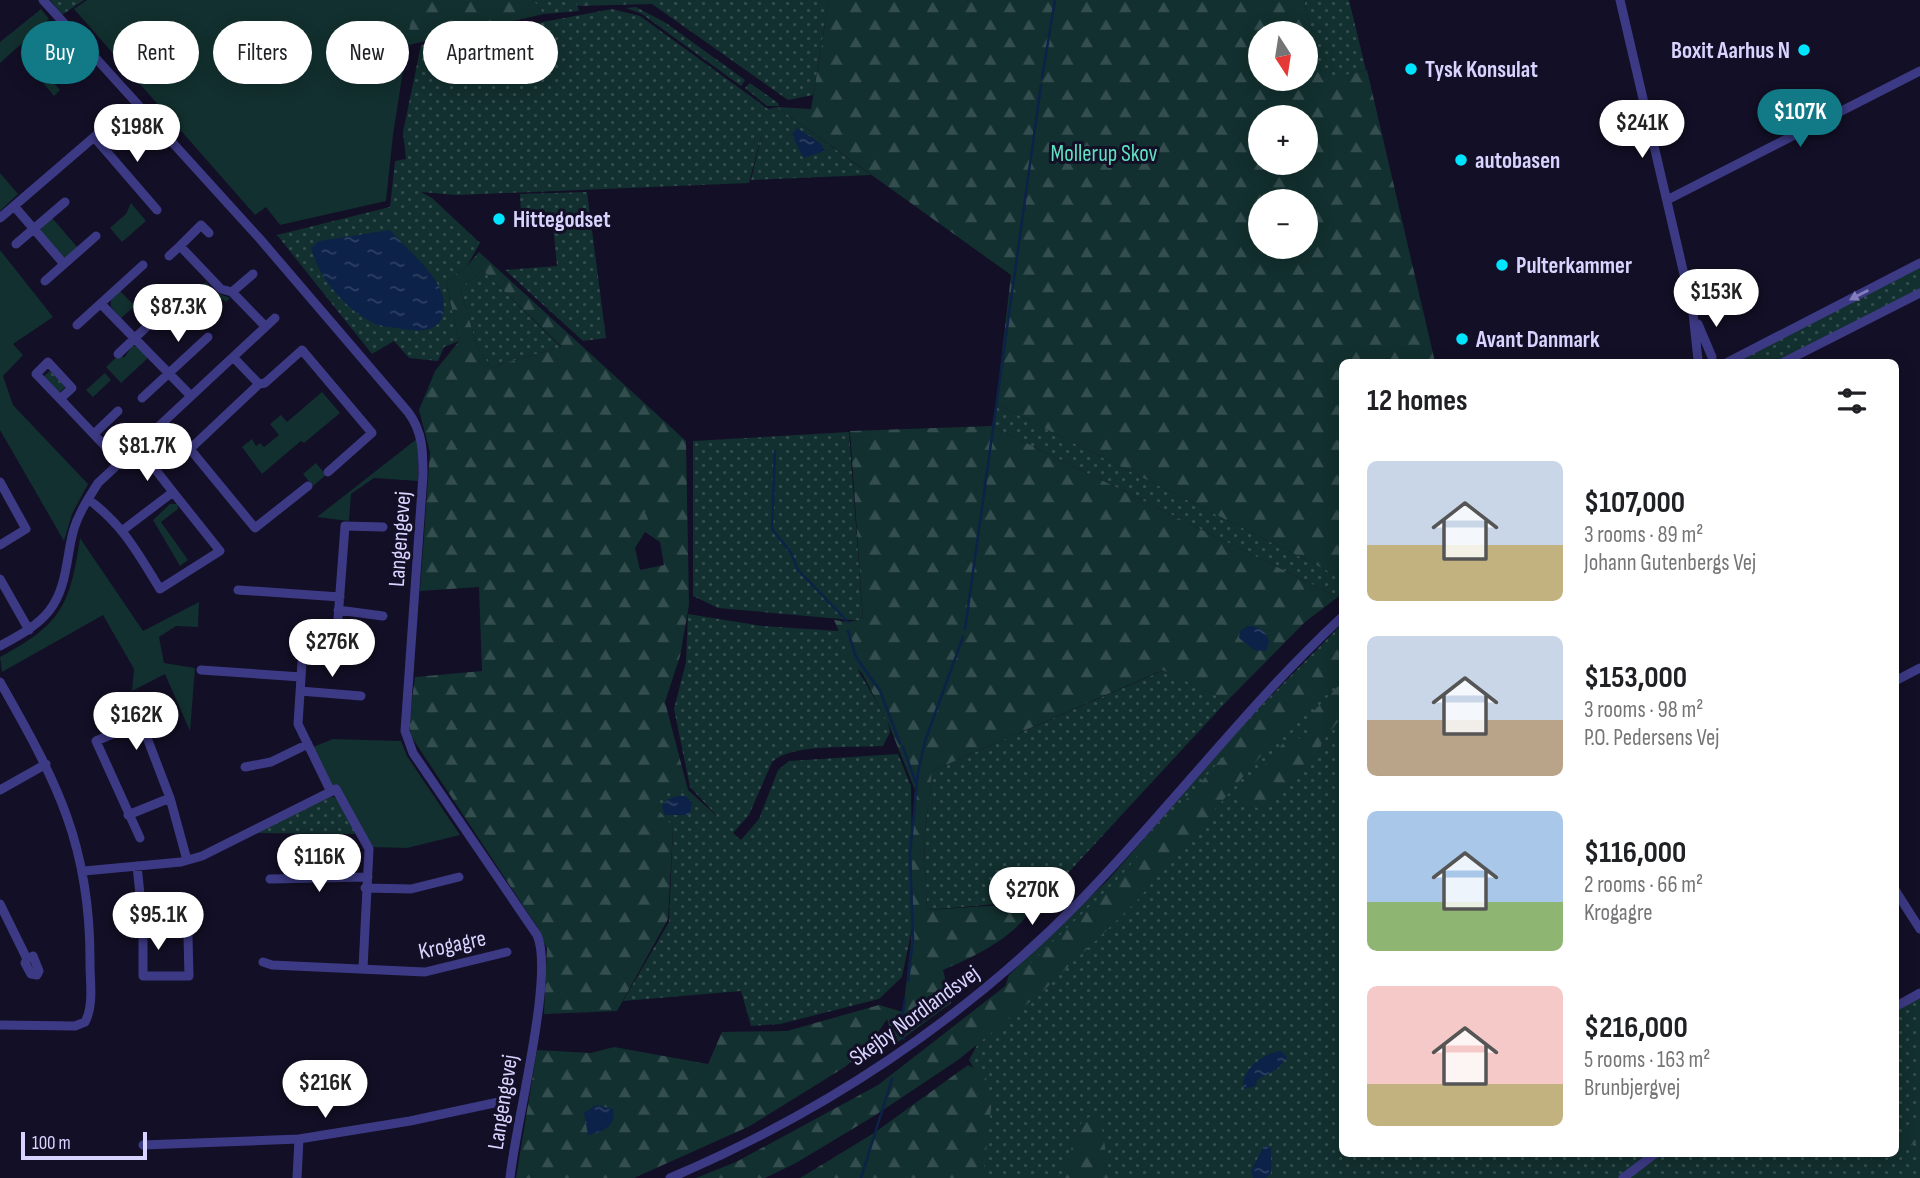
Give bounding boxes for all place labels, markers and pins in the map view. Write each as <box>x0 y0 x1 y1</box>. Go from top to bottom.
place label: Boxit Aarhus N <box>1671 37 1790 65</box>
marker: Boxit Aarhus N <box>1796 42 1812 58</box>
place label: Tysk Konsulat <box>1425 56 1538 84</box>
marker: Tysk Konsulat <box>1403 61 1419 77</box>
pin: $107K <box>1751 90 1849 149</box>
pin: $241K <box>1593 100 1691 160</box>
pin: $198K <box>88 104 186 164</box>
place label: autobasen <box>1475 147 1560 175</box>
marker: autobasen <box>1453 152 1469 168</box>
place label: Hittegodset <box>513 206 611 234</box>
marker: Hittegodset <box>491 211 507 227</box>
place label: Pulterkammer <box>1516 252 1632 280</box>
marker: Pulterkammer <box>1494 257 1510 273</box>
pin: $153K <box>1667 270 1765 329</box>
pin: $87.3K <box>121 284 235 344</box>
place label: Avant Danmark <box>1475 326 1600 354</box>
marker: Avant Danmark <box>1454 331 1470 347</box>
pin: $81.7K <box>90 424 204 483</box>
pin: $276K <box>283 620 381 679</box>
pin: $162K <box>87 692 185 752</box>
pin: $116K <box>270 834 368 894</box>
pin: $270K <box>983 867 1081 927</box>
pin: $95.1K <box>101 892 215 952</box>
pin: $216K <box>276 1060 374 1120</box>

